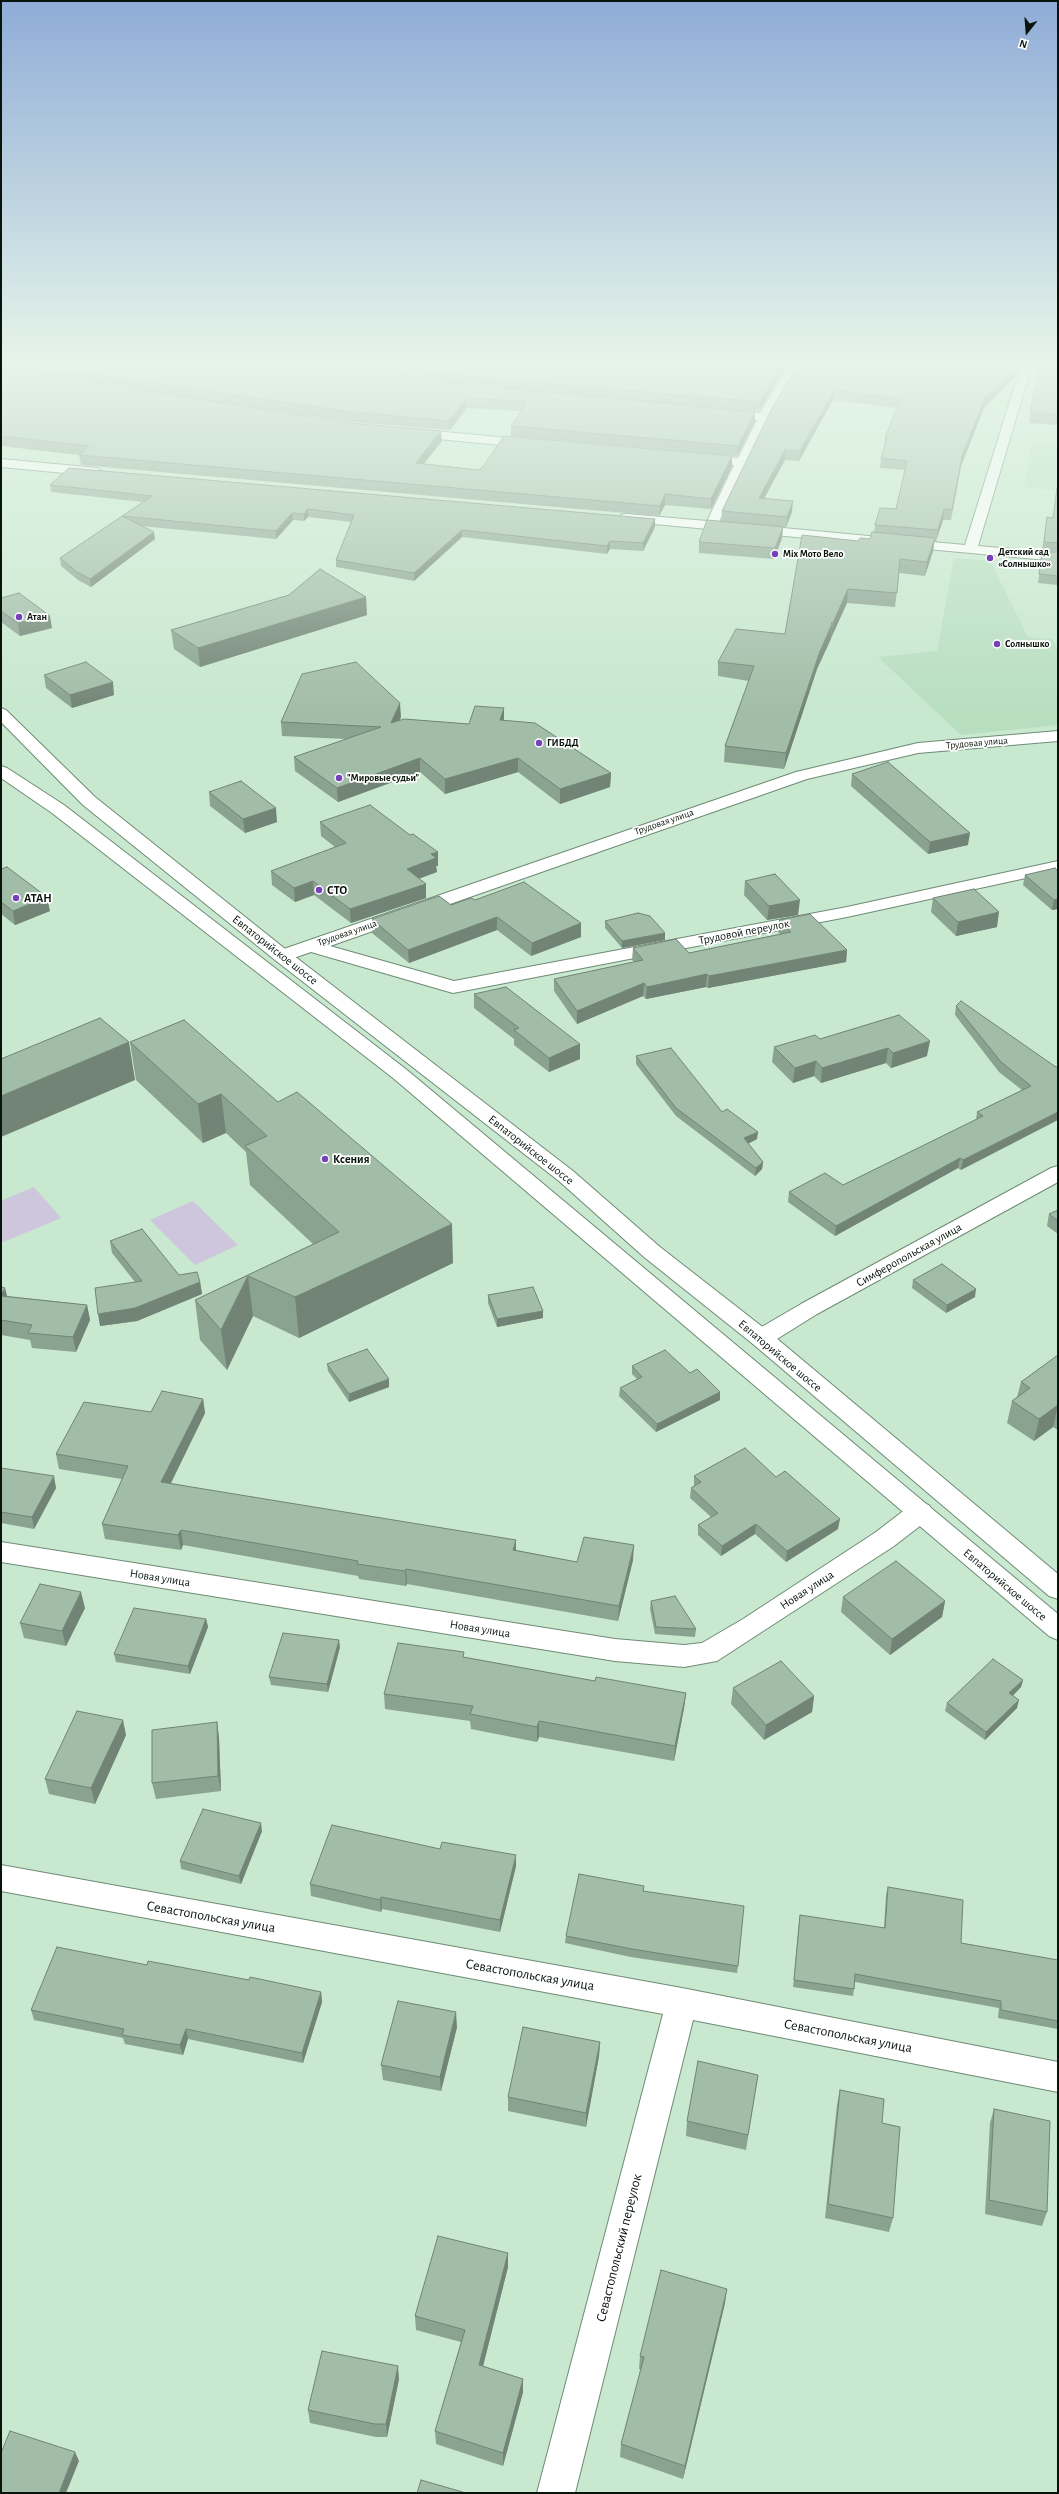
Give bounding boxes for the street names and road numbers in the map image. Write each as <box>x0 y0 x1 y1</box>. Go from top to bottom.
street label: Трудовая улица <box>946 734 1008 752</box>
street label: Трудовая улица <box>633 806 695 838</box>
street label: Евпаторийское шоссе <box>229 912 321 988</box>
street label: Трудовой переулок <box>697 916 791 948</box>
street label: Трудовая улица <box>316 917 378 949</box>
street label: Евпаторийское шоссе <box>485 1112 577 1188</box>
street label: Симферопольская улица <box>854 1220 964 1290</box>
street label: Евпаторийское шоссе <box>735 1317 825 1395</box>
street label: Евпаторийское шоссе <box>960 1546 1050 1624</box>
street label: Новая улица <box>129 1566 191 1590</box>
street label: Новая улица <box>777 1567 837 1613</box>
street label: Новая улица <box>449 1617 511 1641</box>
street label: Севастопольская улица <box>145 1897 277 1937</box>
street label: Севастопольская улица <box>464 1955 596 1995</box>
street label: Севастопольская улица <box>782 2015 914 2057</box>
street label: Севастопольский переулок <box>592 2172 646 2324</box>

